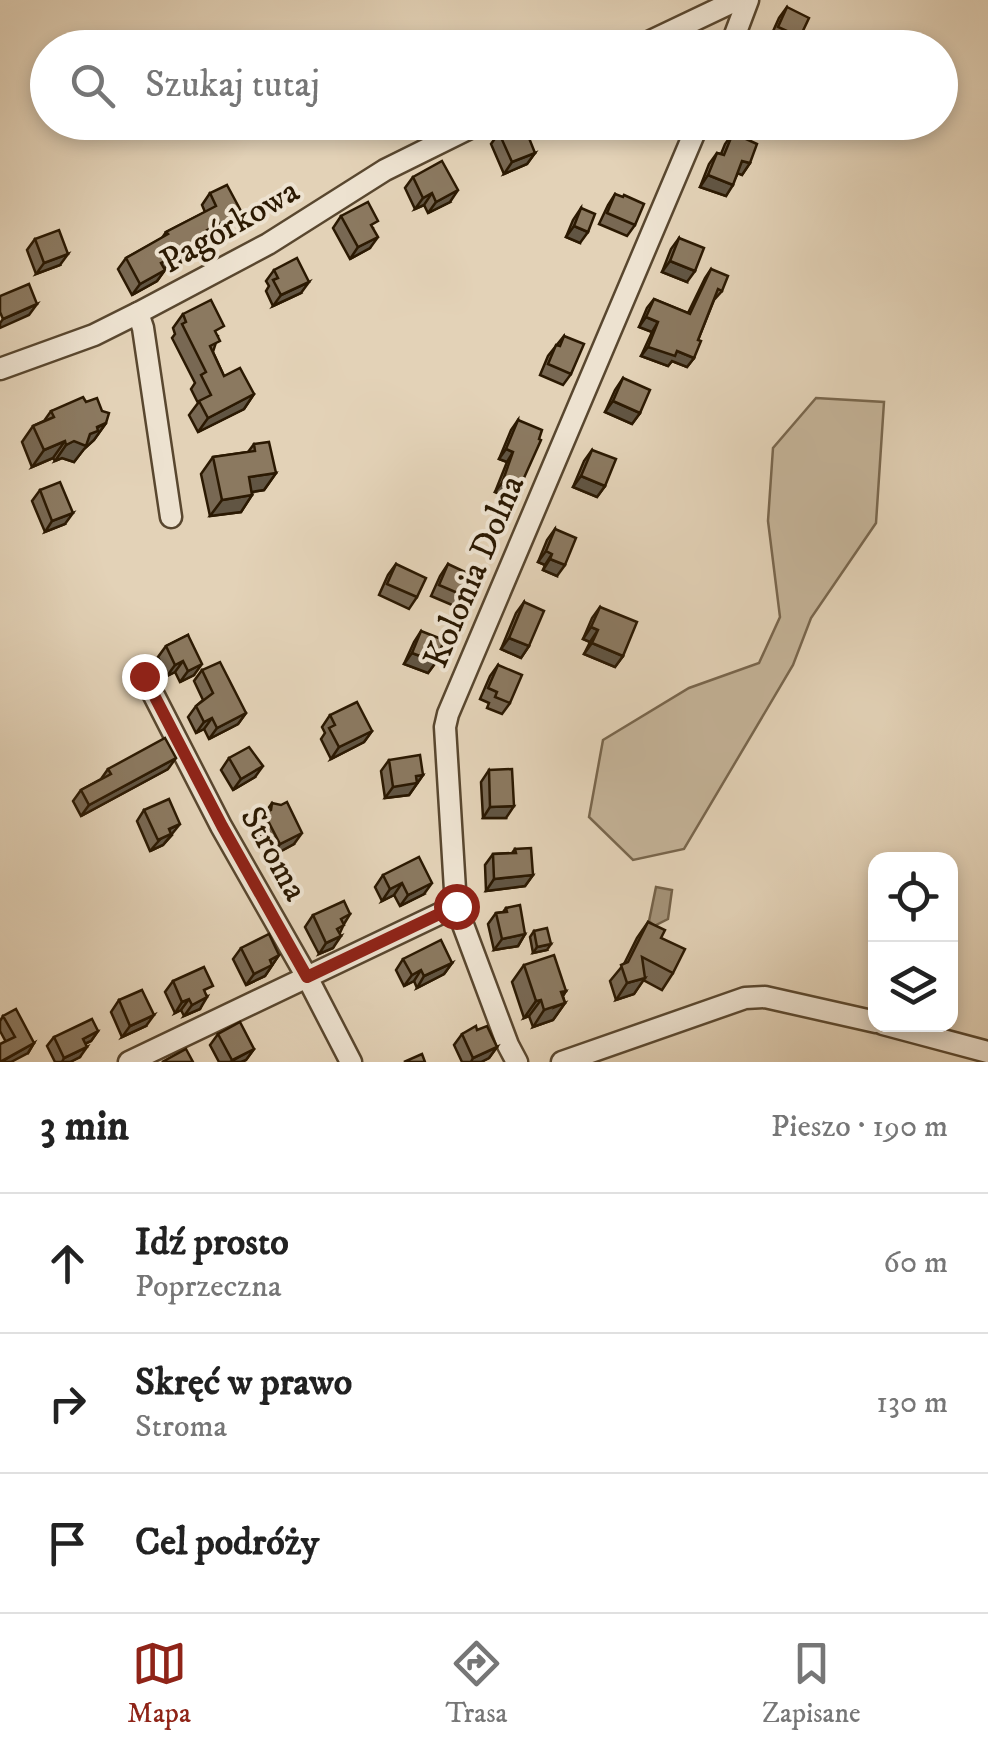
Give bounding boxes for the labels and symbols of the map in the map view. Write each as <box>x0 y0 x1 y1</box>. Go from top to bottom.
street label: Pagórkowa <box>153 169 307 284</box>
street label: Kolonia Dolna <box>415 469 535 675</box>
route end <box>122 654 168 700</box>
street label: Stroma <box>230 799 317 909</box>
route start <box>434 884 480 930</box>

